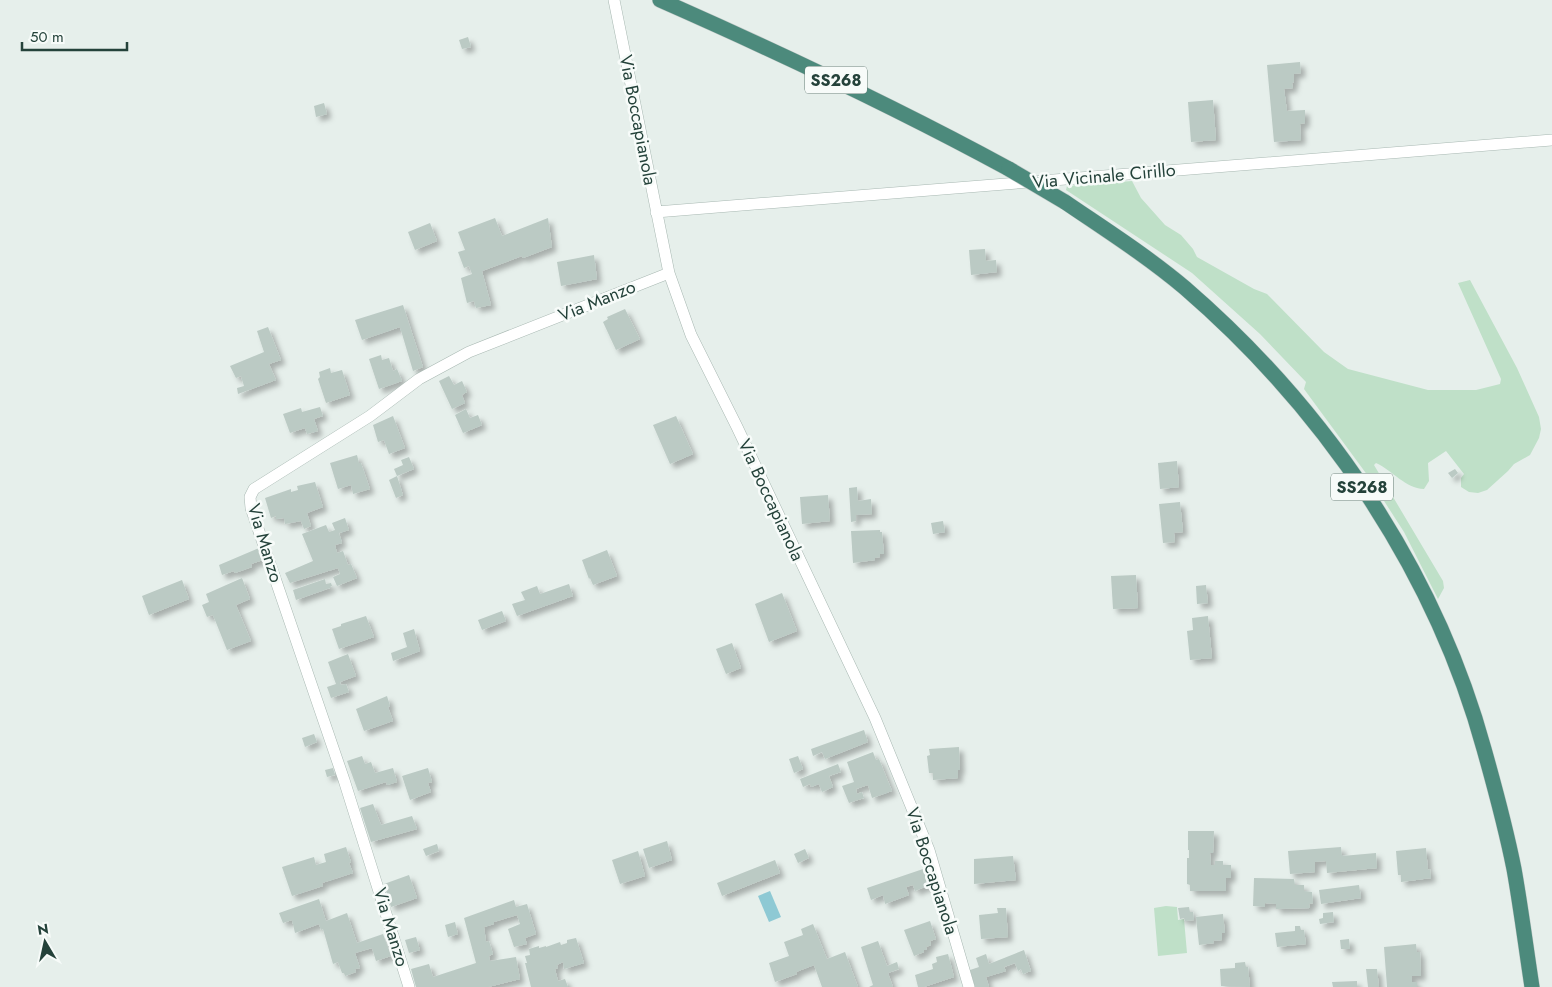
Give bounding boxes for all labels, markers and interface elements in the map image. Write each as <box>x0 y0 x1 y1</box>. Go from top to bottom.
scale bar <box>22 20 128 52</box>
text: 50 m <box>30 26 64 48</box>
street label: Via Boccapianola <box>613 53 663 187</box>
road number: SS268 <box>805 66 867 94</box>
street label: Via Vicinale Cirillo <box>1031 157 1177 195</box>
street label: Via Manzo <box>555 274 640 328</box>
street label: Via Boccapianola <box>731 435 811 565</box>
road number: SS268 <box>1331 474 1393 501</box>
street label: Via Manzo <box>241 500 289 586</box>
street label: Via Boccapianola <box>899 804 965 938</box>
street label: Via Manzo <box>367 884 415 970</box>
north arrow <box>20 917 70 967</box>
text: N <box>36 918 50 940</box>

